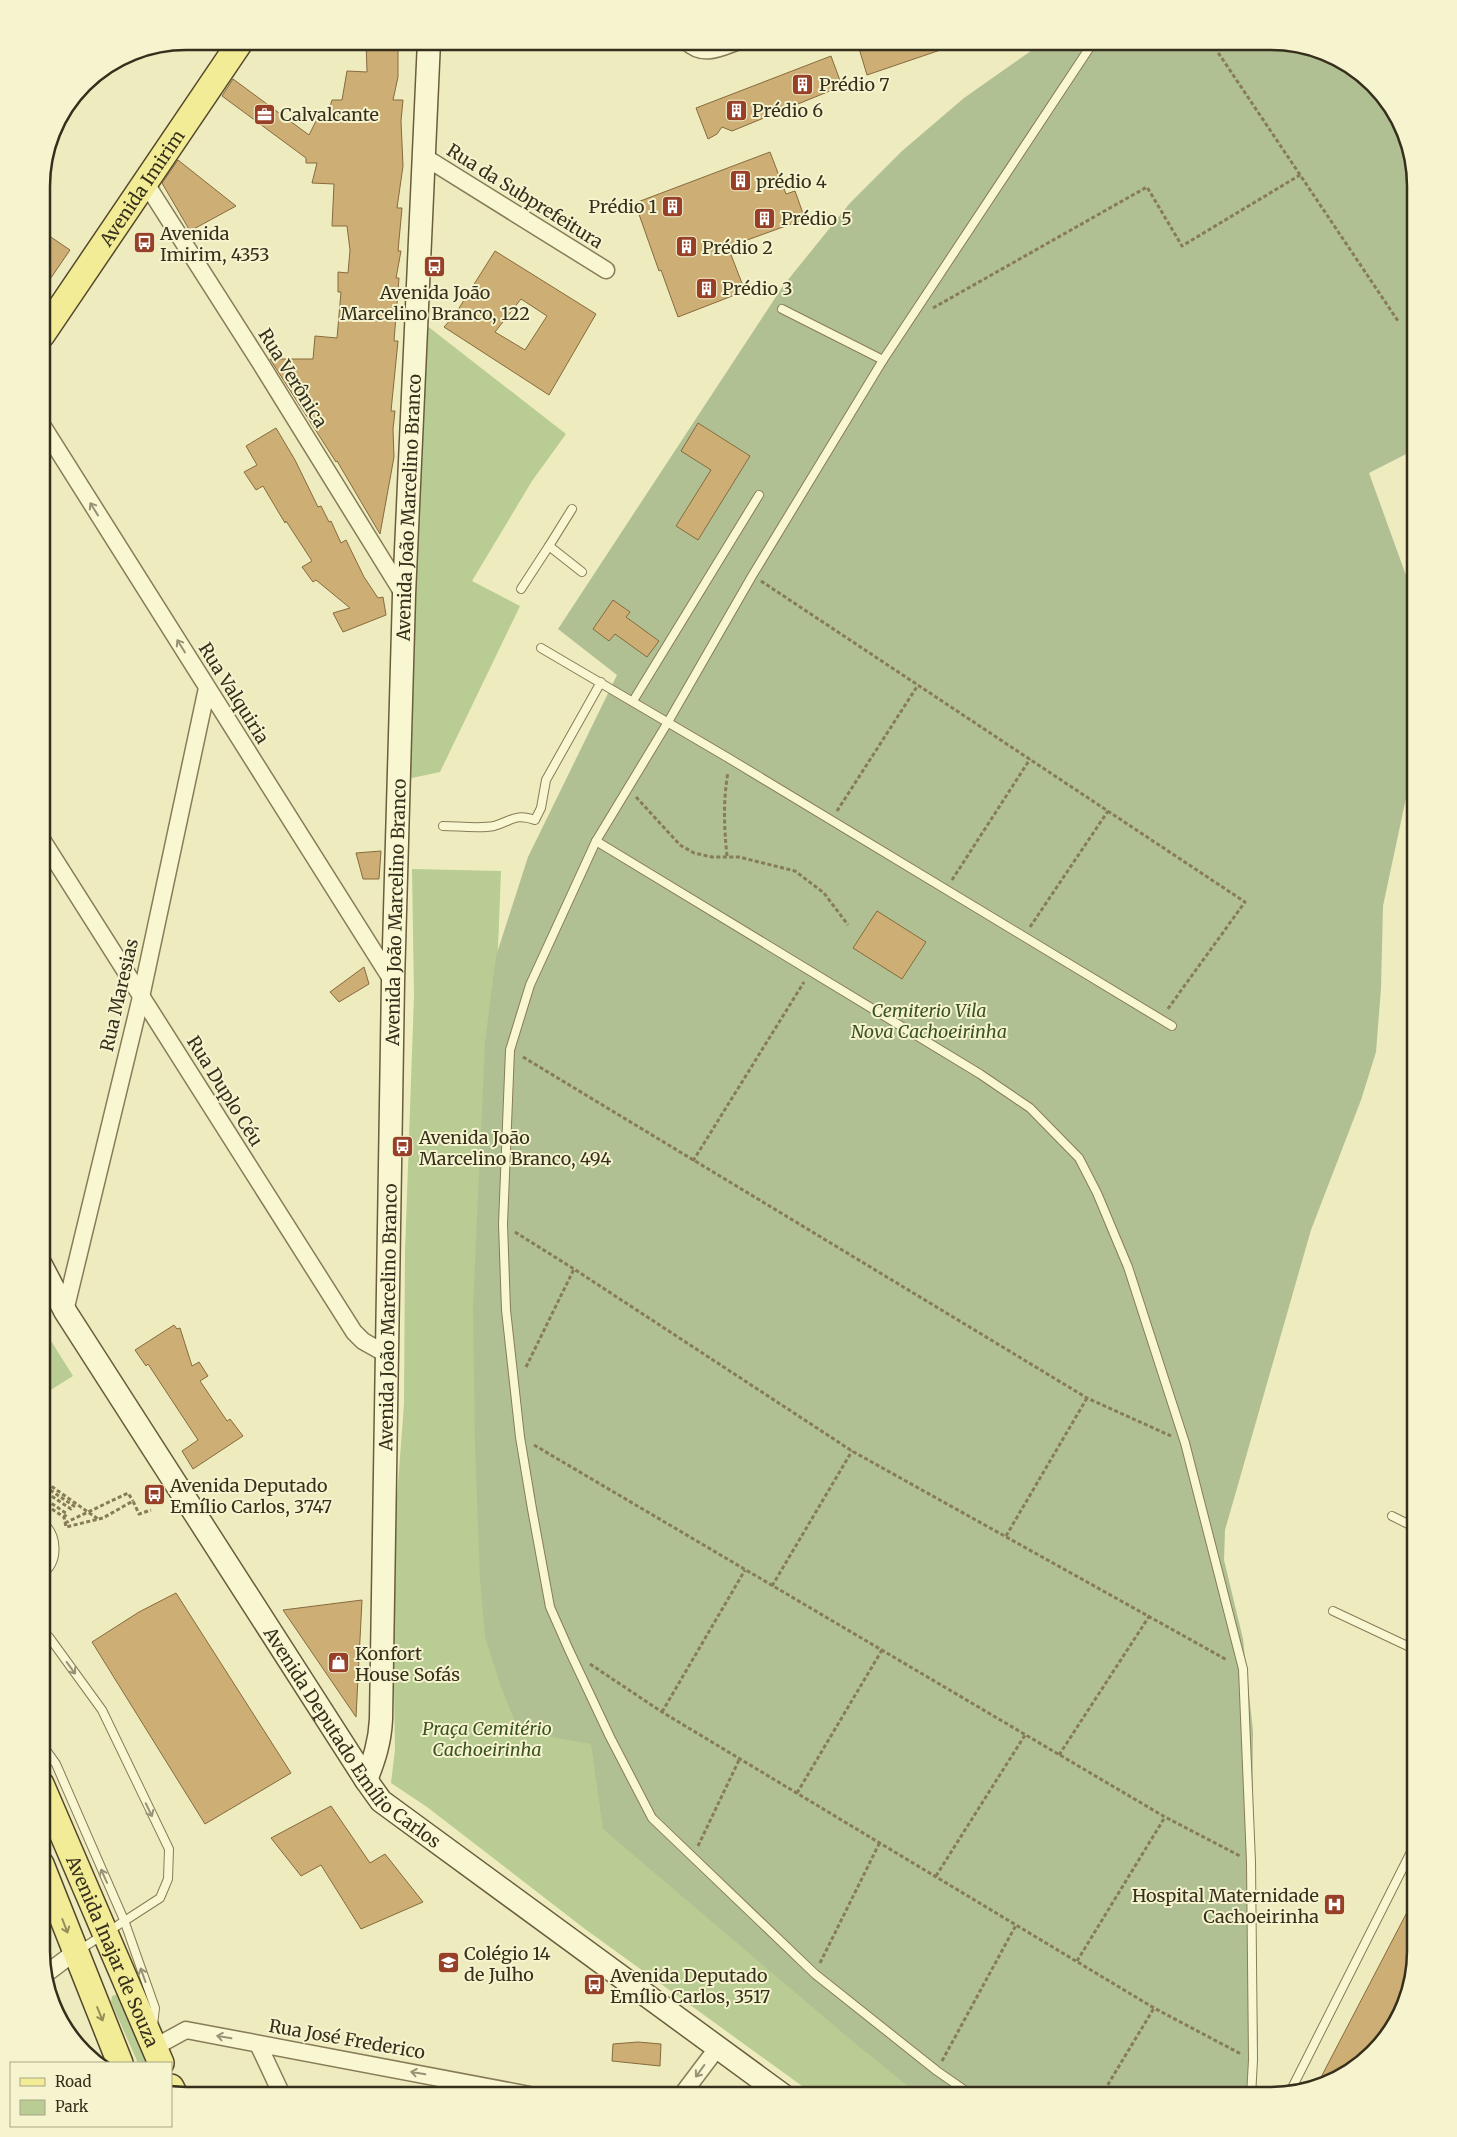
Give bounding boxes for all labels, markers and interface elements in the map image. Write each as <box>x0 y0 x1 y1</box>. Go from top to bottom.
building icon: Prédio 7 <box>791 72 815 96</box>
place label: Prédio 7 <box>819 73 890 96</box>
building icon: Prédio 6 <box>724 98 748 122</box>
place label: Prédio 6 <box>752 99 823 122</box>
office icon: Calvalcante <box>252 102 276 126</box>
place label: Calvalcante <box>280 103 379 126</box>
street label: Avenida Imirim <box>94 125 189 251</box>
street label: Rua da Subprefeitura <box>443 139 608 254</box>
building icon: prédio 4 <box>728 169 752 193</box>
place label: prédio 4 <box>756 170 827 193</box>
building icon: Prédio 1 <box>661 194 685 218</box>
place label: Prédio 1 <box>589 195 657 218</box>
building icon: Prédio 5 <box>753 206 777 230</box>
place label: Prédio 5 <box>781 207 852 230</box>
place label: Avenida Imirim, 4353 <box>159 222 270 266</box>
bus stop icon: Avenida Imirim, 4353 <box>132 231 156 255</box>
building icon: Prédio 2 <box>674 235 698 259</box>
place label: Prédio 2 <box>702 236 773 259</box>
bus stop icon: Avenida João Marcelino Branco, 122 <box>423 255 447 279</box>
building icon: Prédio 3 <box>694 276 718 300</box>
place label: Prédio 3 <box>722 277 793 300</box>
place label: Avenida João Marcelino Branco, 122 <box>340 281 530 325</box>
street label: Rua Verônica <box>253 324 333 432</box>
street label: Avenida João Marcelino Branco <box>391 373 425 642</box>
one-way arrow <box>89 502 99 516</box>
street label: Rua Valquiria <box>194 638 274 748</box>
one-way arrow <box>175 640 185 654</box>
street label: Avenida João Marcelino Branco <box>380 778 410 1047</box>
street label: Rua Maresias <box>95 936 143 1054</box>
park label: Cemiterio Vila Nova Cachoeirinha <box>851 999 1007 1043</box>
street label: Rua Duplo Céu <box>182 1032 268 1150</box>
place label: Avenida João Marcelino Branco, 494 <box>418 1126 611 1170</box>
bus stop icon: Avenida João Marcelino Branco, 494 <box>391 1135 415 1159</box>
street label: Avenida João Marcelino Branco <box>374 1183 401 1452</box>
place label: Avenida Deputado Emílio Carlos, 3747 <box>169 1474 332 1518</box>
bus stop icon: Avenida Deputado Emílio Carlos, 3747 <box>142 1483 166 1507</box>
street label: Avenida Deputado Emílio Carlos <box>259 1622 446 1853</box>
place label: Konfort House Sofás <box>355 1642 460 1686</box>
shop icon: Konfort House Sofás <box>327 1651 351 1675</box>
one-way arrow <box>66 1661 76 1675</box>
park label: Praça Cemitério Cachoeirinha <box>422 1717 552 1761</box>
one-way arrow <box>145 1802 155 1817</box>
street label: Avenida Inajar de Souza <box>61 1851 164 2051</box>
one-way arrow <box>99 1869 109 1884</box>
place label: Hospital Maternidade Cachoeirinha <box>1132 1884 1319 1928</box>
hospital icon: Hospital Maternidade Cachoeirinha <box>1323 1893 1347 1917</box>
one-way arrow <box>61 1918 70 1933</box>
place label: Colégio 14 de Julho <box>464 1942 551 1986</box>
school or university icon: Colégio 14 de Julho <box>436 1951 460 1975</box>
place label: Avenida Deputado Emílio Carlos, 3517 <box>609 1964 770 2008</box>
one-way arrow <box>138 1968 147 1984</box>
bus stop icon: Avenida Deputado Emílio Carlos, 3517 <box>582 1973 606 1997</box>
one-way arrow <box>96 2006 105 2021</box>
street label: Rua José Frederico <box>267 2014 427 2064</box>
one-way arrow <box>217 2032 233 2042</box>
legend <box>10 2062 172 2127</box>
one-way arrow <box>694 2064 705 2077</box>
one-way arrow <box>411 2067 427 2077</box>
text: Road <box>55 2072 91 2091</box>
text: Park <box>55 2097 89 2116</box>

